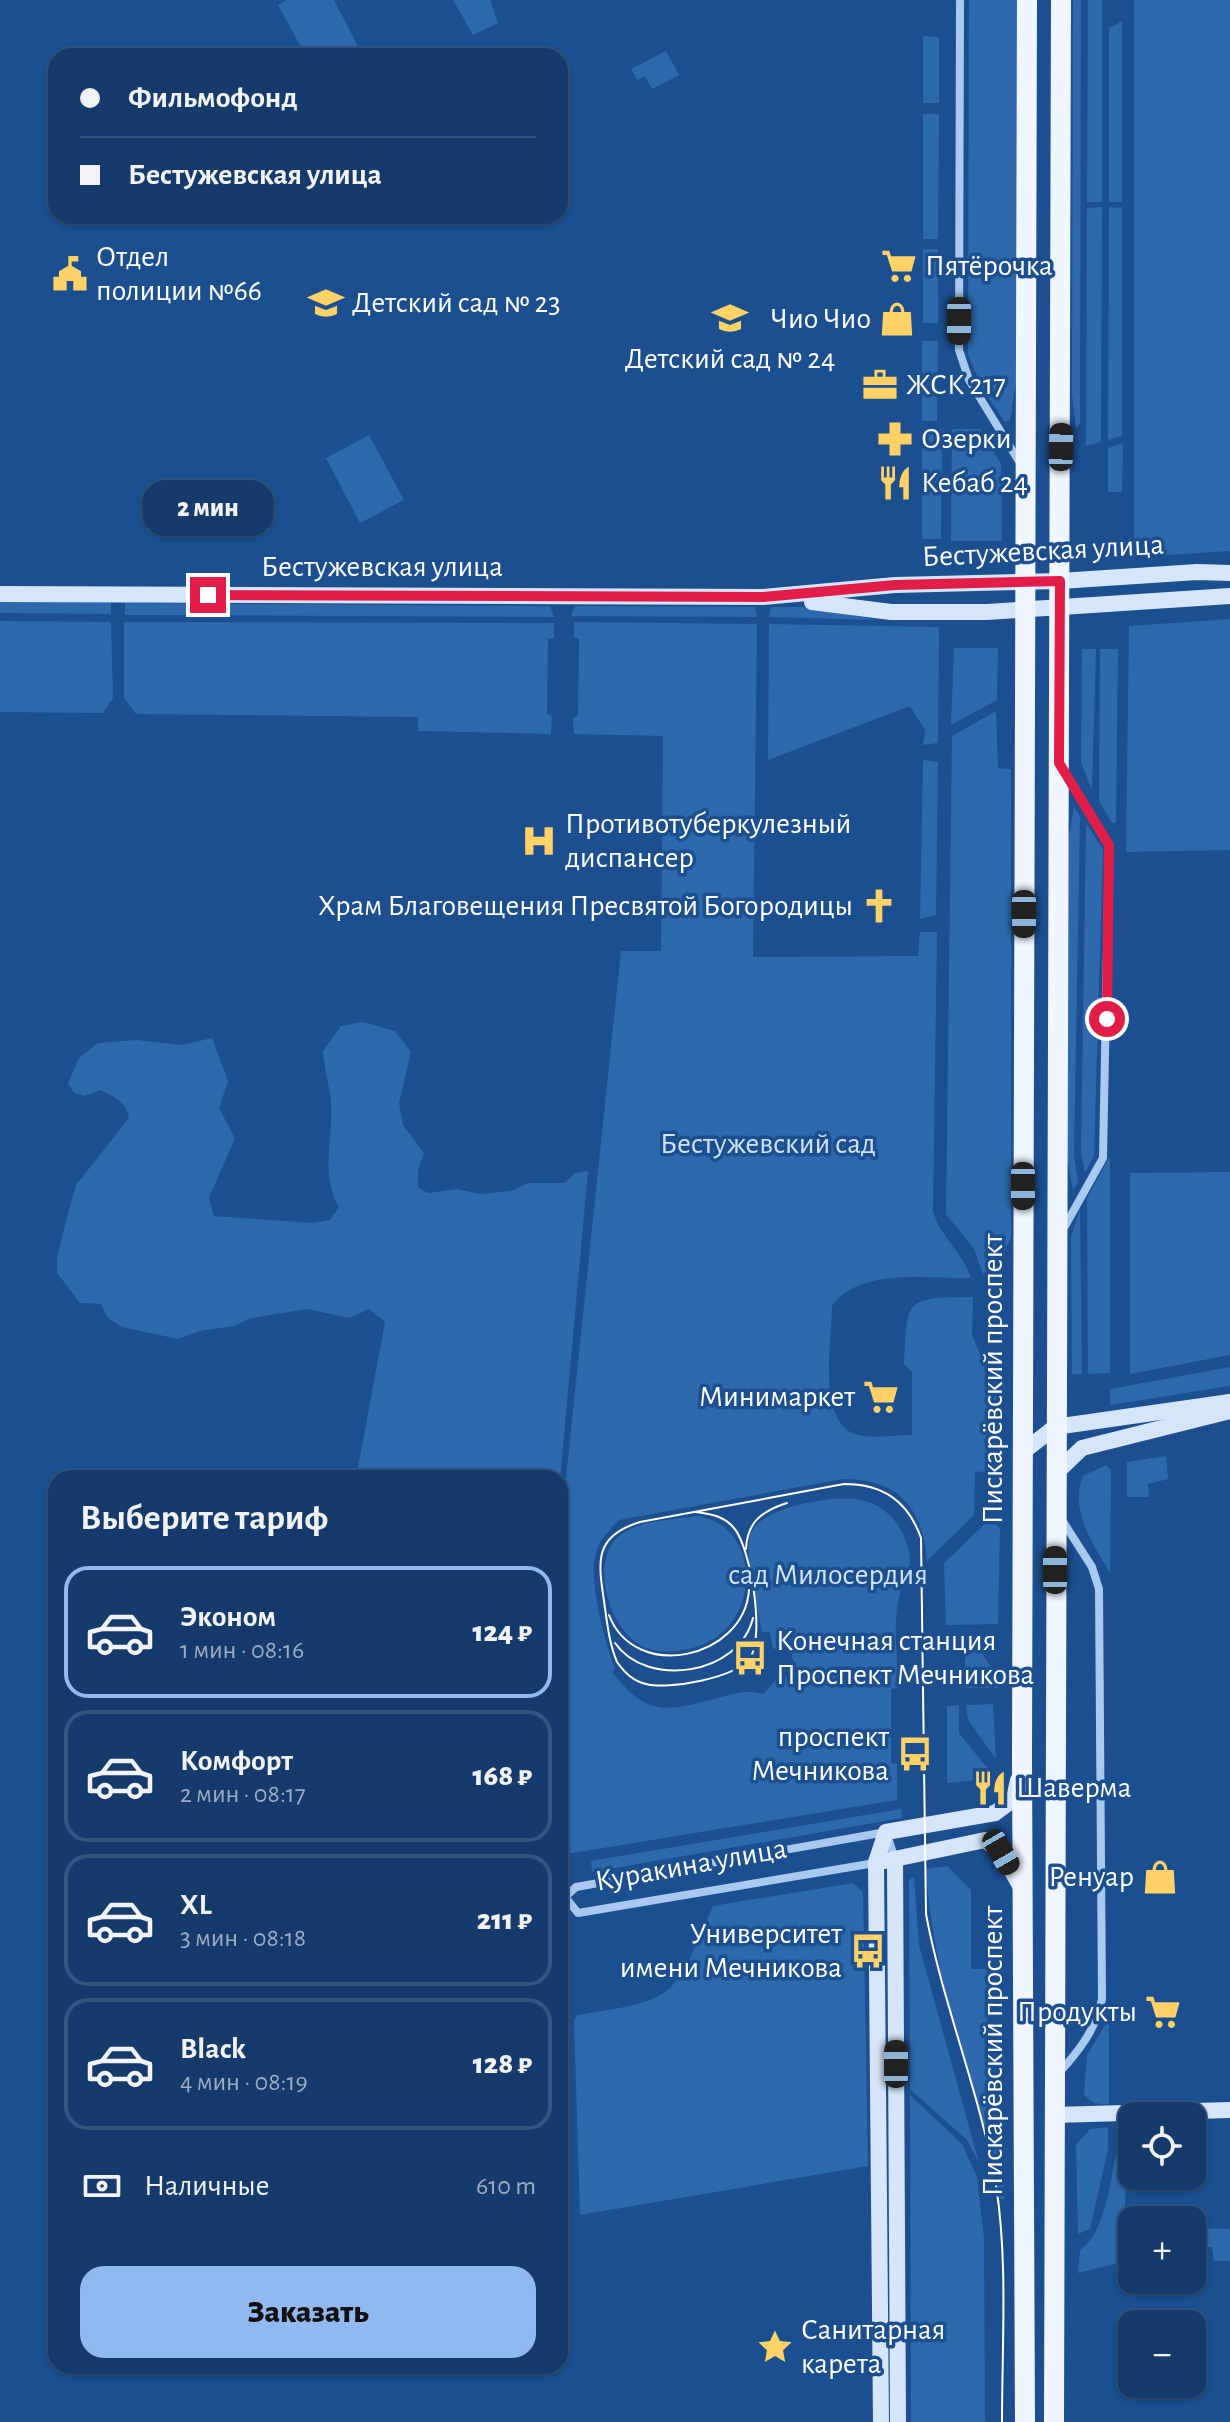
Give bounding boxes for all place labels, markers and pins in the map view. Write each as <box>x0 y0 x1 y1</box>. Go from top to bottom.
place label: Отдел полиции №66 <box>96 242 262 306</box>
supermarket icon: Пятёрочка <box>880 247 918 285</box>
place label: Пятёрочка <box>925 251 1053 281</box>
public building icon: Отдел полиции №66 <box>51 255 89 293</box>
school or university icon: Детский сад № 23 <box>307 284 345 322</box>
place label: Детский сад № 23 <box>352 288 561 318</box>
school or university icon: Детский сад № 24 <box>711 299 749 337</box>
shop icon: Чио Чио <box>878 300 916 338</box>
place label: Чио Чио <box>771 304 871 334</box>
place label: Детский сад № 24 <box>625 344 835 374</box>
office icon: ЖСК 217 <box>861 366 899 404</box>
place label: ЖСК 217 <box>906 370 1006 400</box>
pharmacy icon: Озерки <box>876 420 914 458</box>
place label: Озерки <box>921 424 1012 454</box>
restaurant icon: Кебаб 24 <box>876 464 914 502</box>
place label: Кебаб 24 <box>921 468 1028 498</box>
place label: Противотуберкулезный диспансер <box>565 809 852 873</box>
hospital icon: Противотуберкулезный диспансер <box>520 822 558 860</box>
church icon: Храм Благовещения Пресвятой Богородицы <box>860 887 898 925</box>
place label: Храм Благовещения Пресвятой Богородицы <box>318 891 853 921</box>
supermarket icon: Минимаркет <box>862 1378 900 1416</box>
place label: Минимаркет <box>699 1382 855 1412</box>
place label: Конечная станция Проспект Мечникова <box>776 1626 1034 1690</box>
bus stop icon: Конечная станция Проспект Мечникова <box>731 1639 769 1677</box>
place label: проспект Мечникова <box>751 1722 889 1786</box>
bus stop icon: проспект Мечникова <box>896 1735 934 1773</box>
restaurant icon: Шаверма <box>971 1769 1009 1807</box>
place label: Шаверма <box>1016 1773 1132 1803</box>
shop icon: Ренуар <box>1141 1858 1179 1896</box>
place label: Ренуар <box>1049 1862 1134 1892</box>
place label: Университет имени Мечникова <box>620 1919 842 1983</box>
bus stop icon: Университет имени Мечникова <box>849 1932 887 1970</box>
supermarket icon: Продукты <box>1144 1993 1182 2031</box>
place label: Продукты <box>1017 1997 1137 2027</box>
place label: Санитарная карета <box>801 2315 945 2379</box>
place icon: Санитарная карета <box>756 2328 794 2366</box>

